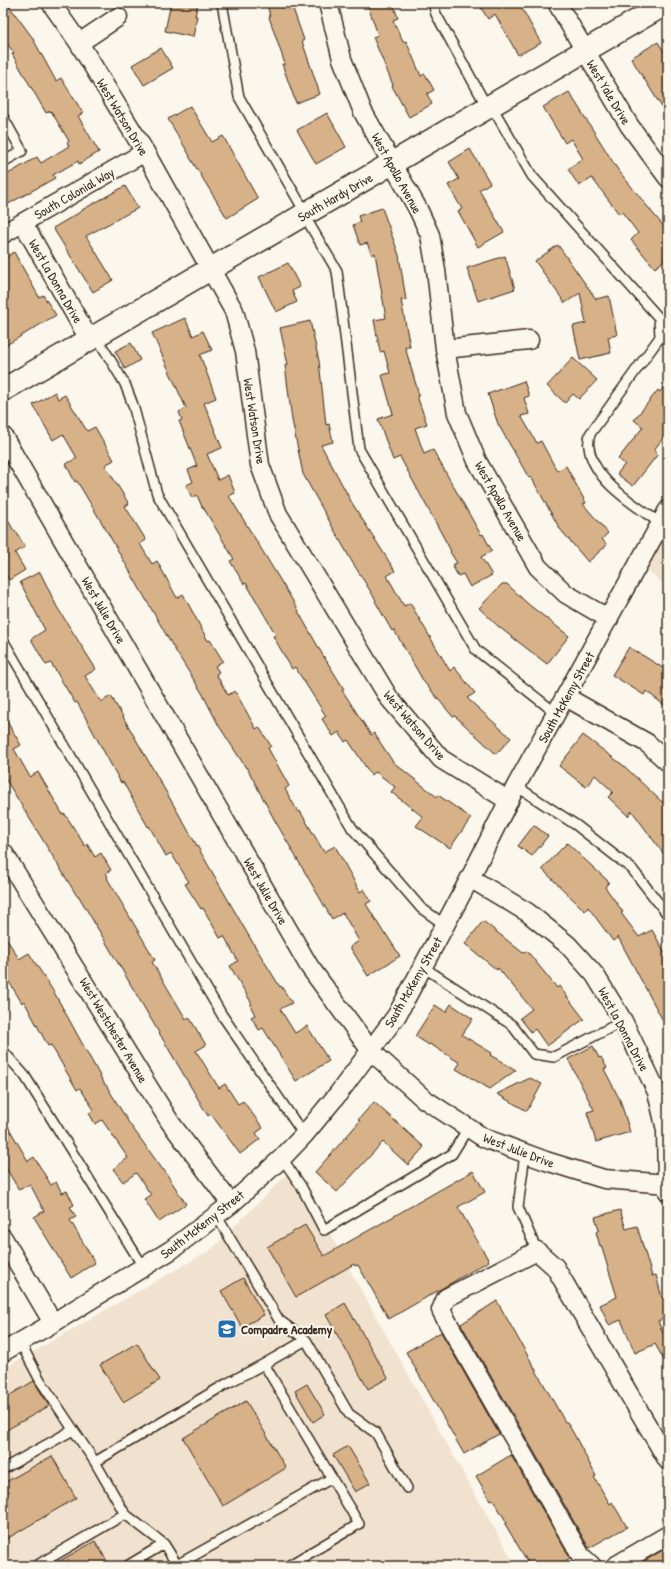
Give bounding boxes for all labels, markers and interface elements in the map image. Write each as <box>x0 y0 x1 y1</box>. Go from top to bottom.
street label: West Yale Drive <box>583 56 635 128</box>
street label: West Watson Drive <box>93 75 153 159</box>
street label: West Apollo Avenue <box>367 129 427 217</box>
street label: South Colonial Way <box>31 163 118 223</box>
street label: South Hardy Drive <box>294 168 376 226</box>
street label: West La Donna Drive <box>25 236 87 326</box>
street label: West Watson Drive <box>239 377 271 465</box>
street label: West Apollo Avenue <box>471 458 531 544</box>
street label: West Julie Drive <box>78 573 130 647</box>
street label: South McKemy Street <box>533 648 599 746</box>
street label: West Watson Drive <box>380 686 450 764</box>
street label: West Julie Drive <box>240 854 292 928</box>
street label: South McKemy Street <box>380 933 446 1031</box>
street label: West Westchester Avenue <box>75 974 153 1086</box>
street label: West la Donna Drive <box>594 984 654 1074</box>
street label: West Julie Drive <box>481 1128 557 1172</box>
street label: South McKemy Street <box>156 1185 248 1262</box>
school or university icon: Compadre Academy <box>216 1318 238 1340</box>
place label: Compadre Academy <box>241 1320 333 1339</box>

